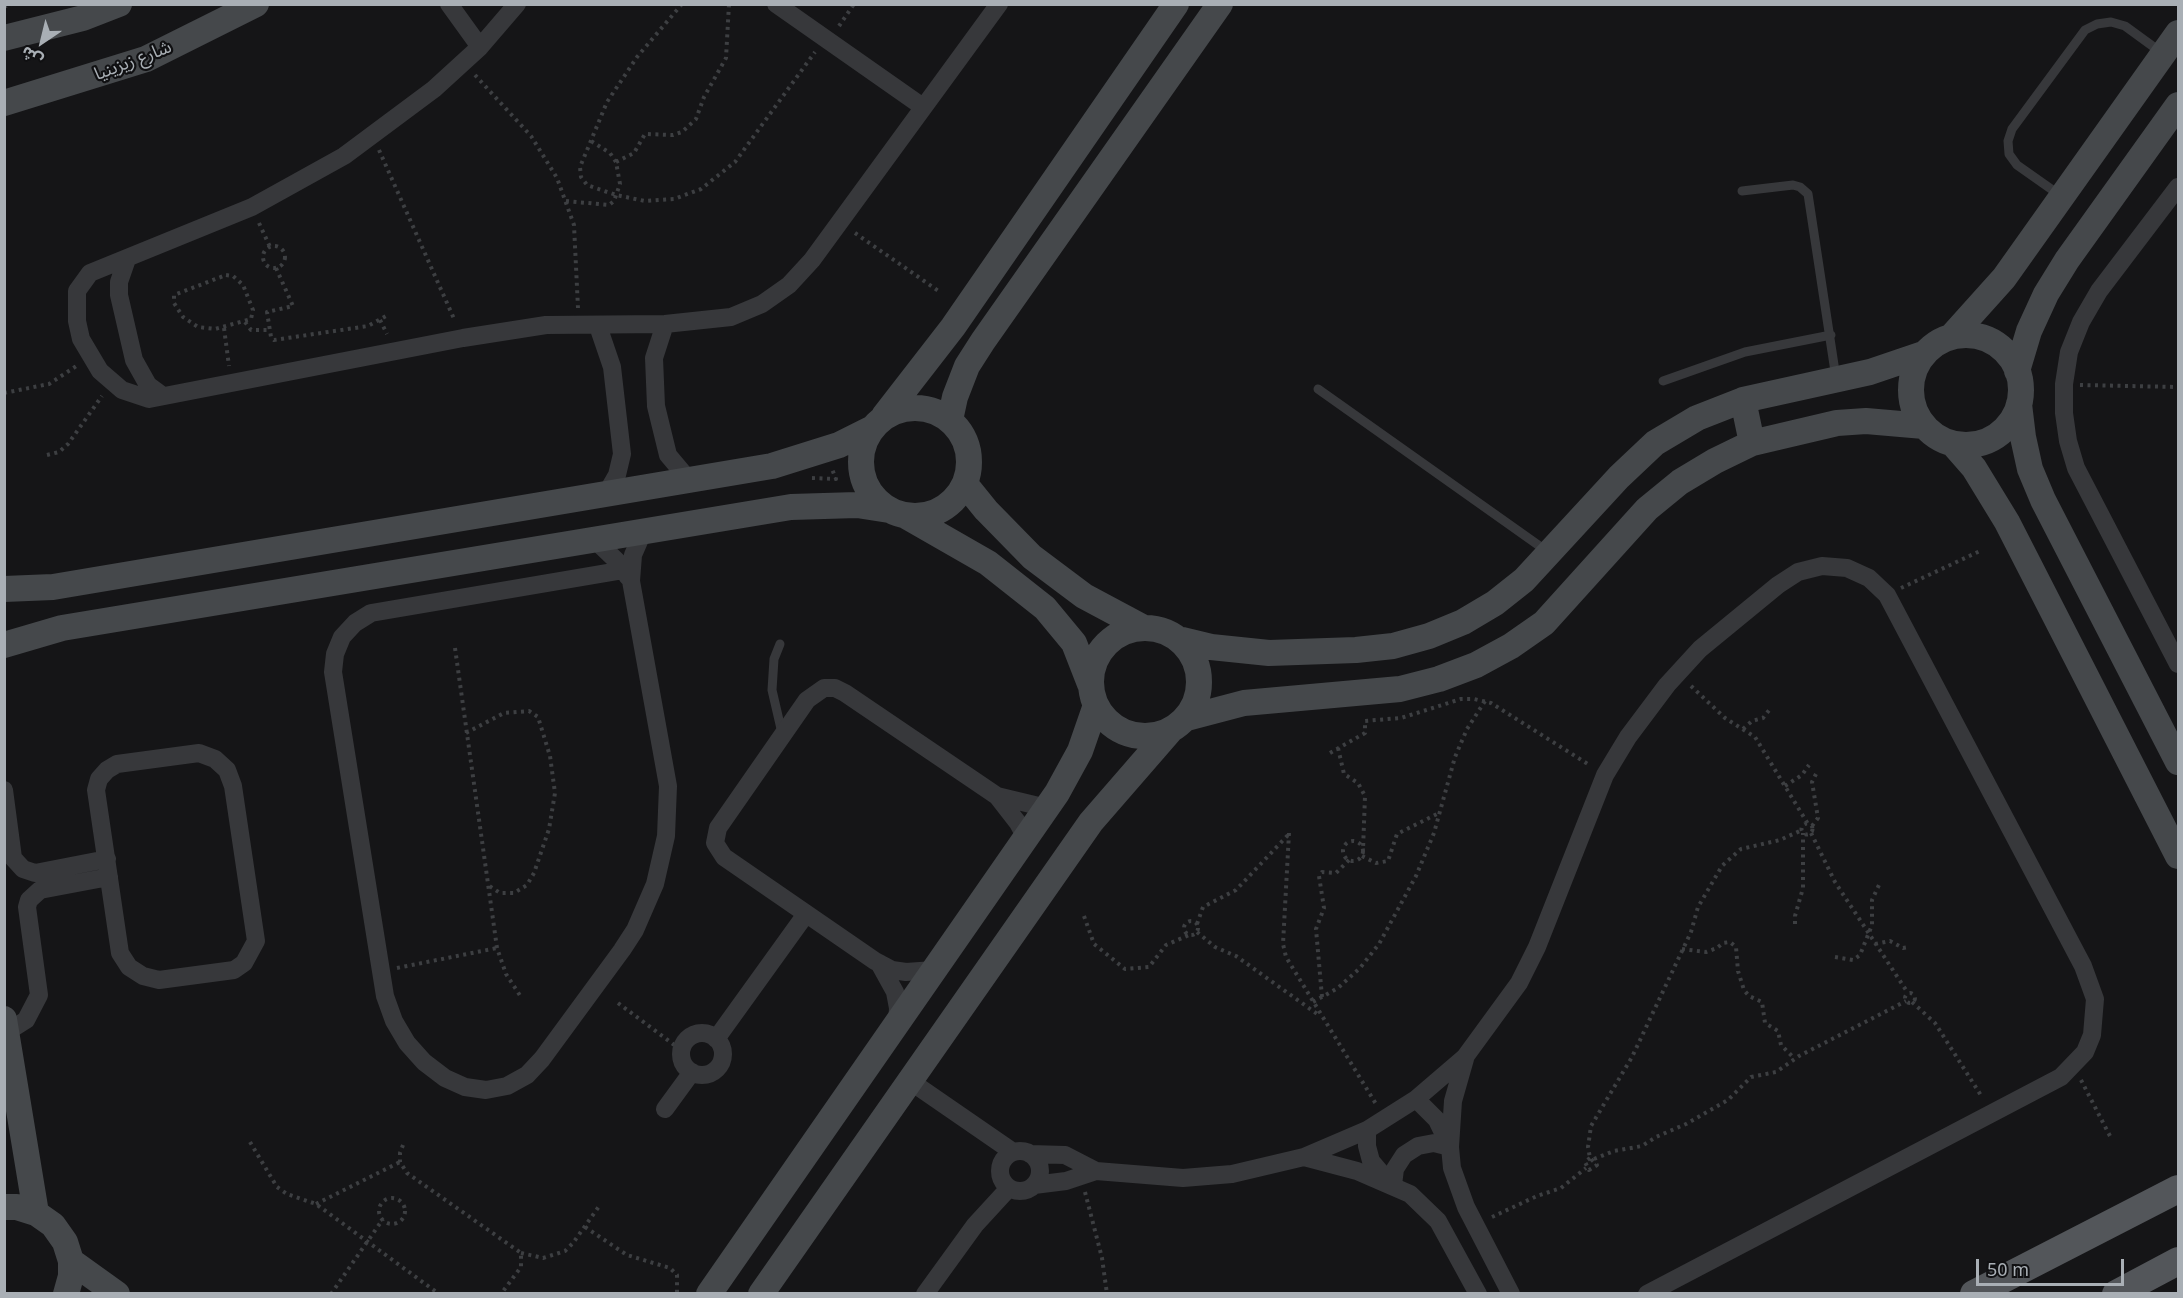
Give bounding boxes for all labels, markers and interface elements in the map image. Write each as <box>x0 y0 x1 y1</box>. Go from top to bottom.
north arrow <box>12 12 72 72</box>
street label: شارع زيزينيا <box>91 36 175 86</box>
text: ش <box>16 41 47 72</box>
scale bar <box>1979 1247 2128 1285</box>
text: 50 m <box>1987 1257 2029 1281</box>

